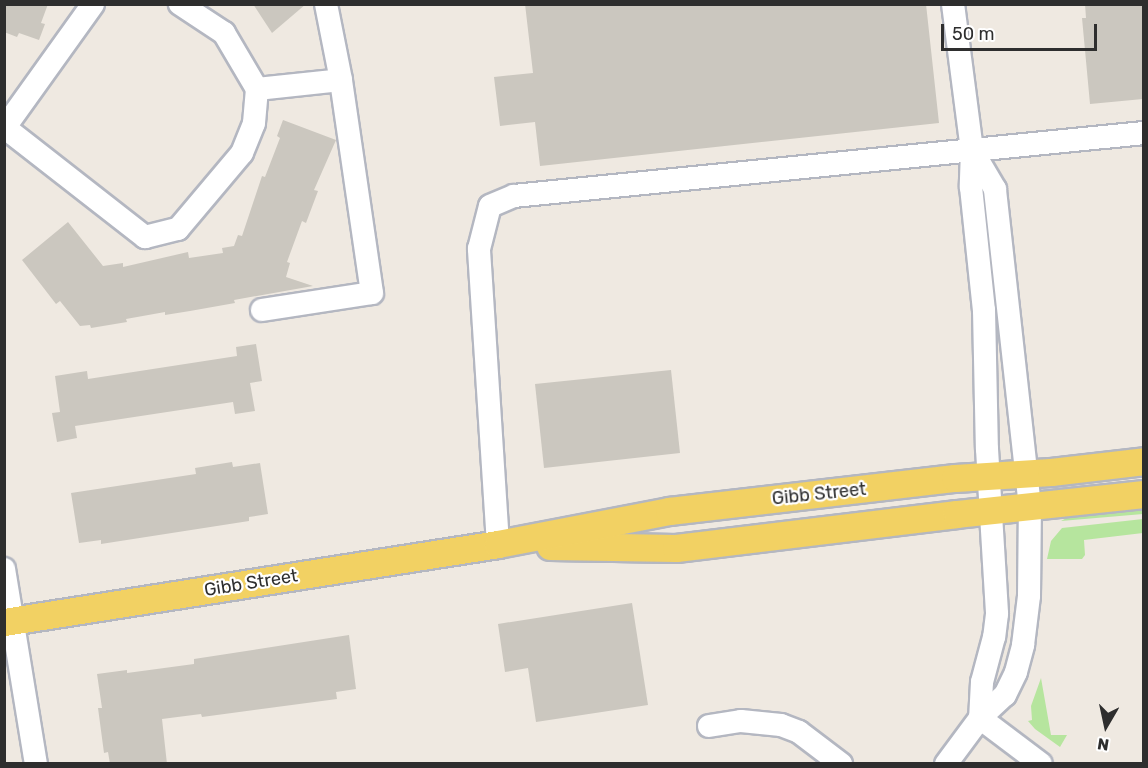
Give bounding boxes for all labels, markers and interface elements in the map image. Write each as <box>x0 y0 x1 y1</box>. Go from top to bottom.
scale bar <box>944 12 1100 50</box>
text: 50 m <box>952 23 995 45</box>
street label: Gibb Street <box>771 478 867 510</box>
street label: Gibb Street <box>203 565 299 601</box>
north arrow <box>1076 696 1136 756</box>
text: N <box>1096 734 1110 755</box>

